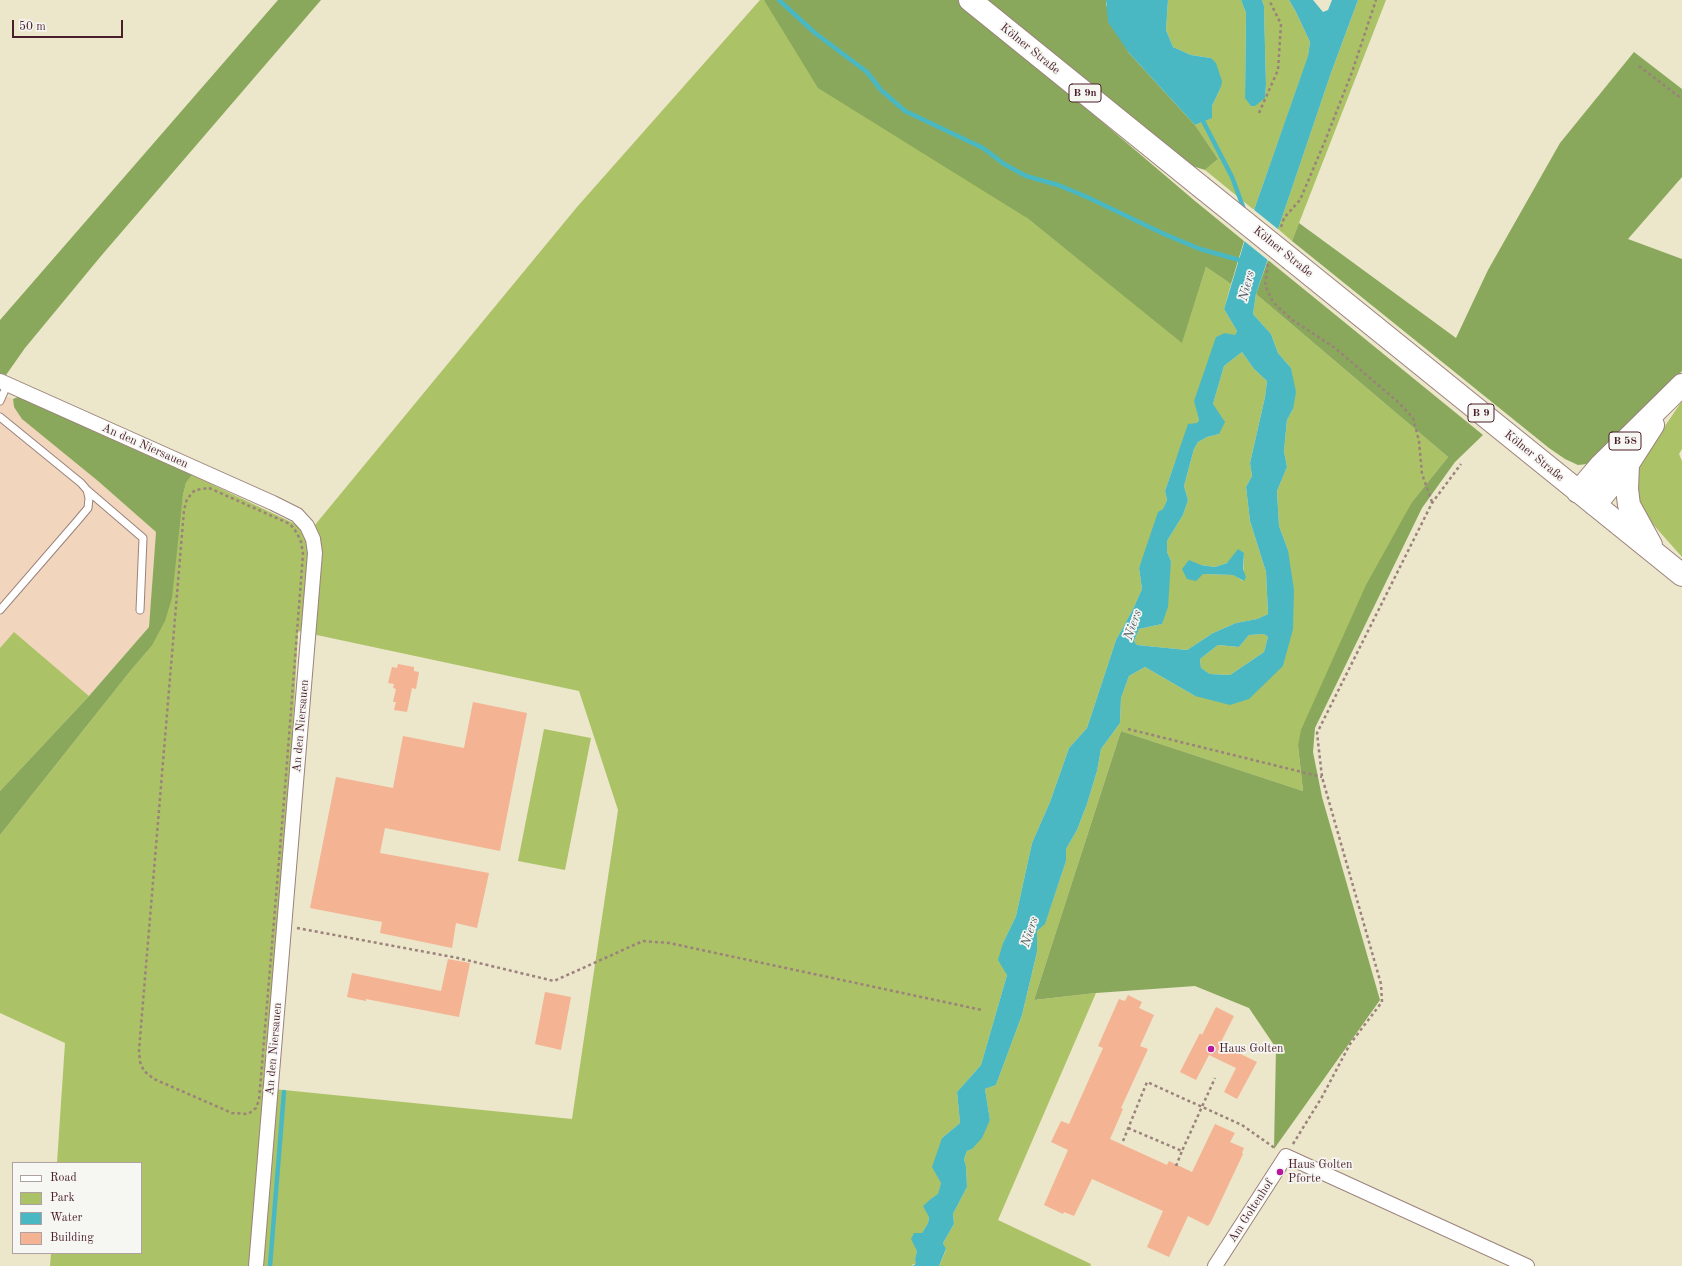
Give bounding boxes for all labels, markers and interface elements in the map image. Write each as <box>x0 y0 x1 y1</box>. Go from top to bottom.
scale bar <box>14 12 125 38</box>
street label: Kölner Straße <box>997 20 1063 78</box>
text: 50 m <box>19 21 46 33</box>
road number: B 9n <box>1069 84 1101 102</box>
street label: Kölner Straße <box>1250 223 1316 281</box>
water label: Niers <box>1236 269 1258 303</box>
road number: B 9 <box>1468 404 1494 422</box>
street label: An den Niersauen <box>100 420 190 472</box>
street label: Kölner Straße <box>1501 427 1567 485</box>
road number: B 58 <box>1609 432 1641 450</box>
water label: Niers <box>1121 608 1145 642</box>
street label: An den Niersauen <box>290 679 312 773</box>
water label: Niers <box>1018 915 1042 949</box>
street label: An den Niersauen <box>263 1002 285 1096</box>
place label: Haus Golten <box>1219 1042 1283 1056</box>
marker: Haus Golten <box>1206 1044 1216 1054</box>
place label: Haus Golten Pforte <box>1288 1158 1352 1186</box>
legend <box>12 1162 142 1254</box>
marker: Haus Golten Pforte <box>1275 1167 1285 1177</box>
text: Road <box>50 1172 77 1184</box>
street label: Am Goltenhof <box>1225 1177 1277 1245</box>
text: Park <box>50 1192 75 1204</box>
text: Water <box>50 1212 82 1224</box>
text: Building <box>50 1232 94 1244</box>

